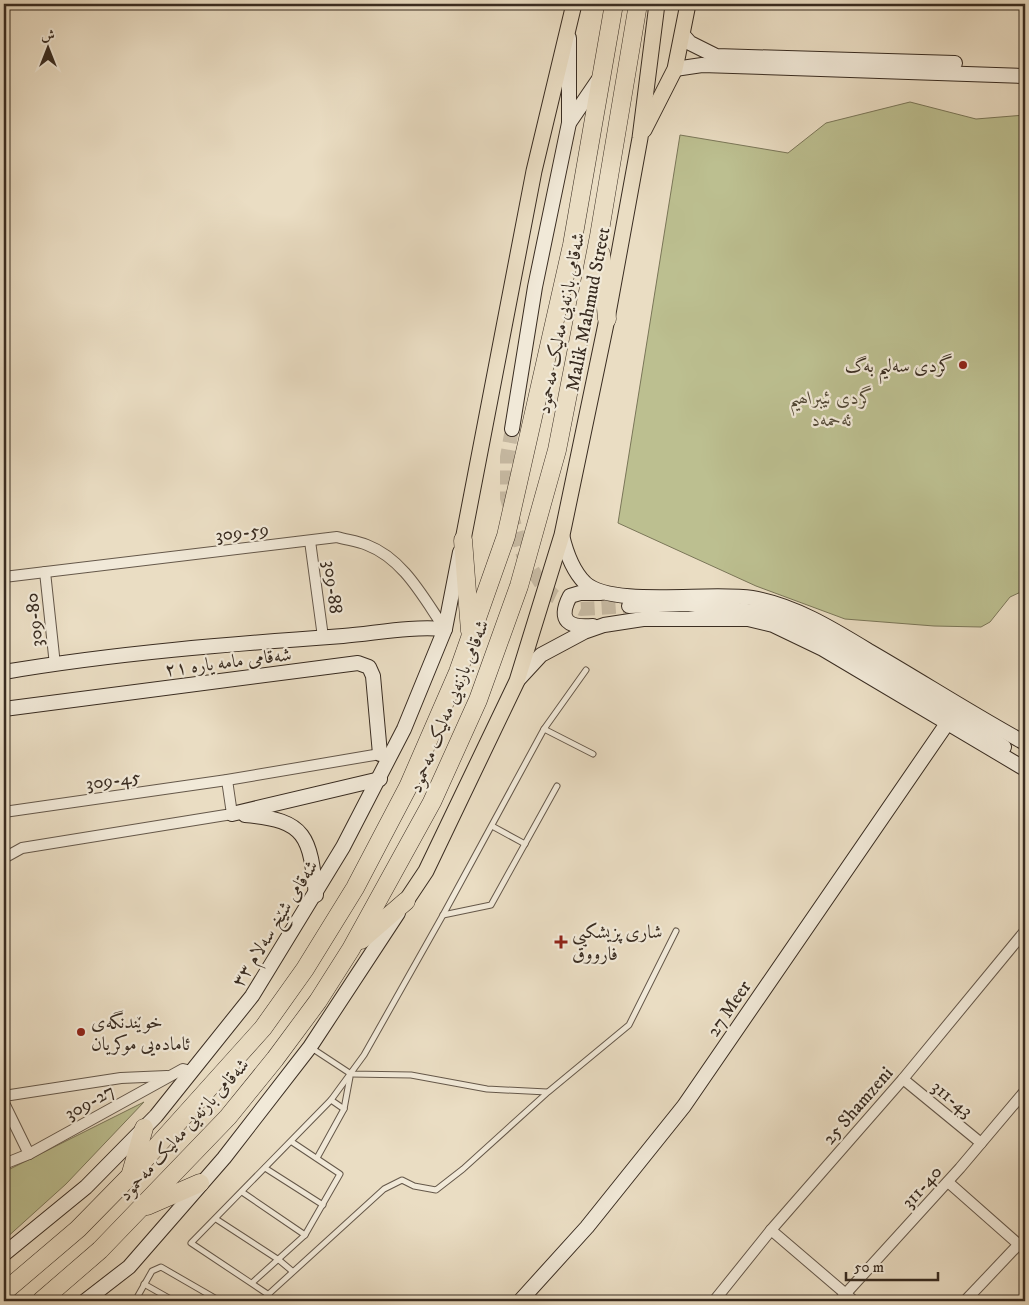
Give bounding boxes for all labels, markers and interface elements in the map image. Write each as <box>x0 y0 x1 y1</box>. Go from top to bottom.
north arrow <box>22 22 72 72</box>
text: ش <box>41 27 55 45</box>
street label: Malik Mahmud Street <box>561 225 616 393</box>
street label: شەقامی بازنەیی مەلیک مەحمود <box>533 231 591 416</box>
place label: گردی سەلیم بەگ <box>845 353 953 385</box>
marker: گردی سەلیم بەگ <box>957 359 969 371</box>
park label: گردی ئیبراھیم ئەحمەد <box>789 385 875 432</box>
street label: 309-59 <box>214 518 270 547</box>
street label: 309-88 <box>318 559 347 615</box>
street label: 309-80 <box>20 592 49 648</box>
street label: شەقامی بازنەیی مەلیک مەحمود <box>404 617 496 797</box>
street label: شەقامی مامە یارە ٢١ <box>163 643 293 682</box>
street label: 309-45 <box>84 765 142 796</box>
street label: شەقامی شێخ سەلام ٣٣ <box>227 856 328 994</box>
place label: شاری پزیشکیی فارووق <box>572 921 662 966</box>
marker: شاری پزیشکیی فارووق <box>554 935 568 949</box>
street label: 27 Meer <box>702 976 756 1041</box>
place label: خوێندنگەی ئامادەیی موکریان <box>91 1010 190 1057</box>
marker: خوێندنگەی ئامادەیی موکریان <box>75 1026 87 1038</box>
street label: شەقامی بازنەیی مەلیک مەحمود <box>114 1054 255 1207</box>
street label: 25 Shamzeni <box>818 1062 898 1150</box>
street label: 311-43 <box>927 1076 977 1123</box>
street label: 309-27 <box>61 1079 119 1125</box>
street label: 311-40 <box>897 1161 947 1213</box>
scale bar <box>846 1250 939 1282</box>
text: 50 m <box>854 1258 884 1277</box>

